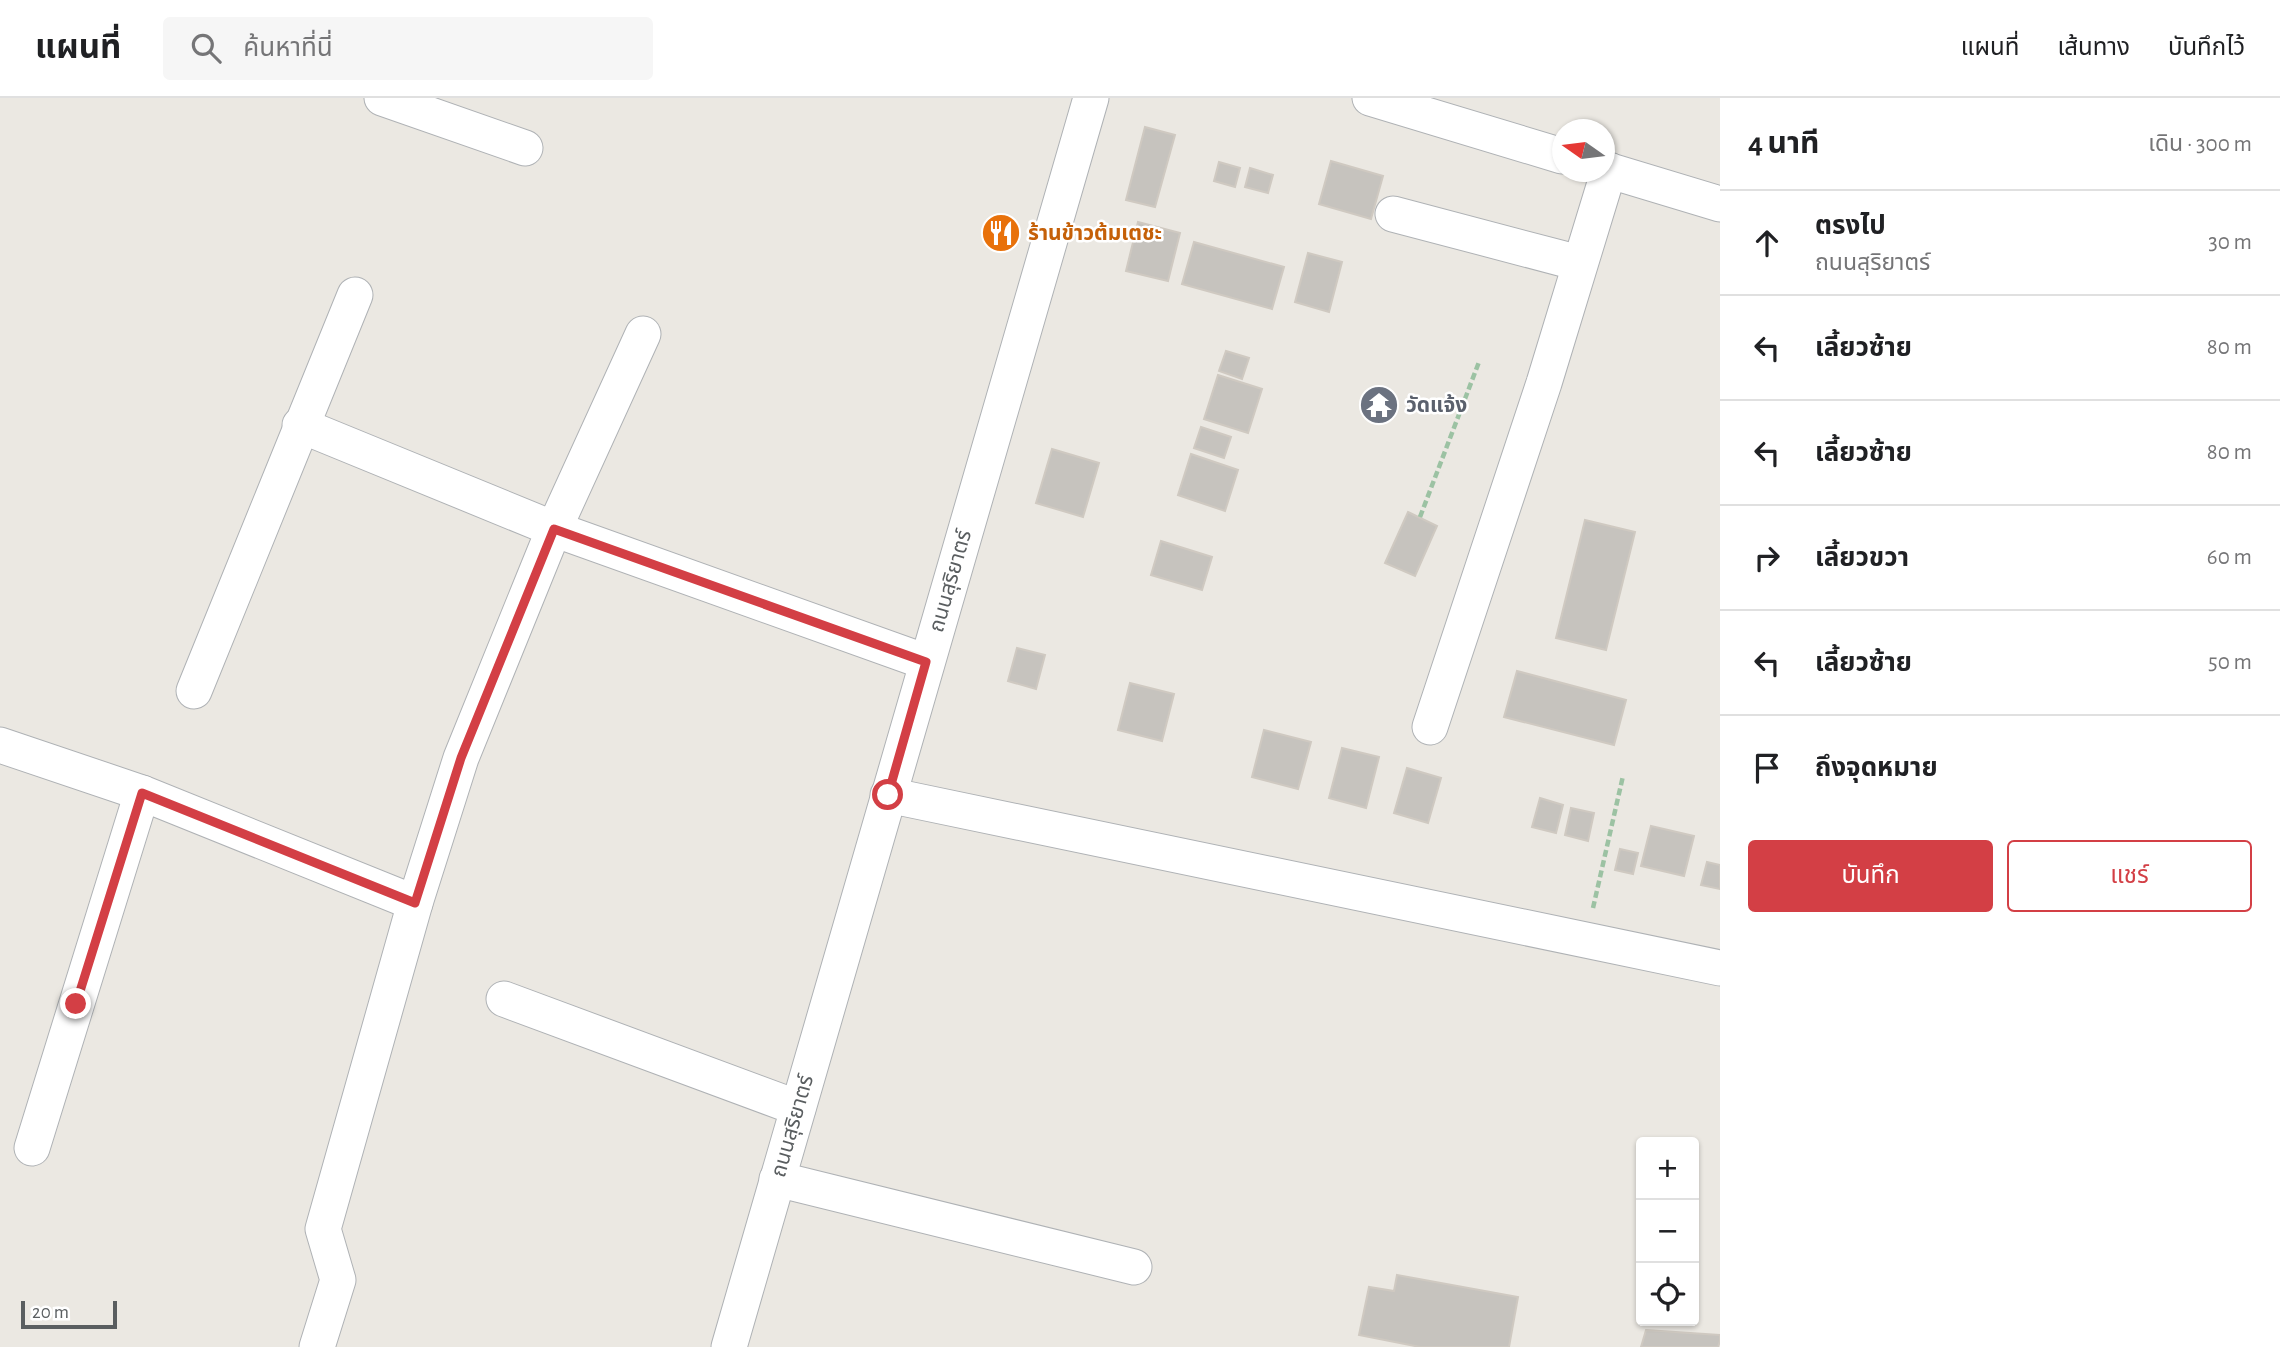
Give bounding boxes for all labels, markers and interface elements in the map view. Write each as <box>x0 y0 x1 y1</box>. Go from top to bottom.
search box <box>163 17 653 80</box>
icon: search <box>187 29 225 67</box>
text: แผนที่ <box>35 32 121 65</box>
text: ค้นหาที่นี่ <box>243 35 333 61</box>
text: แผนที่ <box>1961 36 2019 60</box>
text: เส้นทาง <box>2057 36 2130 60</box>
text: บันทึกไว้ <box>2168 36 2245 60</box>
north arrow <box>1552 119 1615 182</box>
text: 4 นาที <box>1748 129 1819 159</box>
text: เดิน · 300 m <box>2148 133 2252 156</box>
restaurant icon: ร้านข้าวต้มเตชะ <box>980 212 1022 254</box>
text: ตรงไป <box>1815 213 1886 239</box>
place label: ร้านข้าวต้มเตชะ <box>1028 222 1162 244</box>
icon: ahead <box>1748 224 1786 262</box>
text: 30 m <box>2208 231 2252 254</box>
text: ถนนสุริยาตร์ <box>1815 252 1930 275</box>
icon: left <box>1748 329 1786 367</box>
text: เลี้ยวซ้าย <box>1815 335 1912 361</box>
text: 80 m <box>2207 336 2252 359</box>
temple icon: วัดแจ้ง <box>1358 384 1400 426</box>
place label: วัดแจ้ง <box>1406 394 1467 416</box>
icon: left <box>1748 434 1786 472</box>
text: เลี้ยวซ้าย <box>1815 440 1912 466</box>
text: 80 m <box>2207 441 2252 464</box>
street label: ถนนสุริยาตร์ <box>926 527 977 635</box>
icon: right <box>1748 539 1786 577</box>
text: เลี้ยวขวา <box>1815 545 1909 571</box>
text: 60 m <box>2207 546 2252 569</box>
icon: left <box>1748 644 1786 682</box>
text: เลี้ยวซ้าย <box>1815 650 1912 676</box>
text: 50 m <box>2208 651 2252 674</box>
icon: arrive <box>1748 749 1786 787</box>
text: ถึงจุดหมาย <box>1815 755 1938 781</box>
route start <box>872 779 903 810</box>
button: บันทึก <box>1748 840 1993 912</box>
button: แชร์ <box>2007 840 2252 912</box>
route end <box>60 988 91 1019</box>
street label: ถนนสุริยาตร์ <box>768 1072 819 1180</box>
map controls <box>1636 1137 1699 1326</box>
button: + <box>1636 1137 1699 1200</box>
button: − <box>1636 1200 1699 1263</box>
button: locate <box>1636 1263 1699 1326</box>
scale bar <box>21 1298 117 1330</box>
text: 20 m <box>32 1303 69 1322</box>

